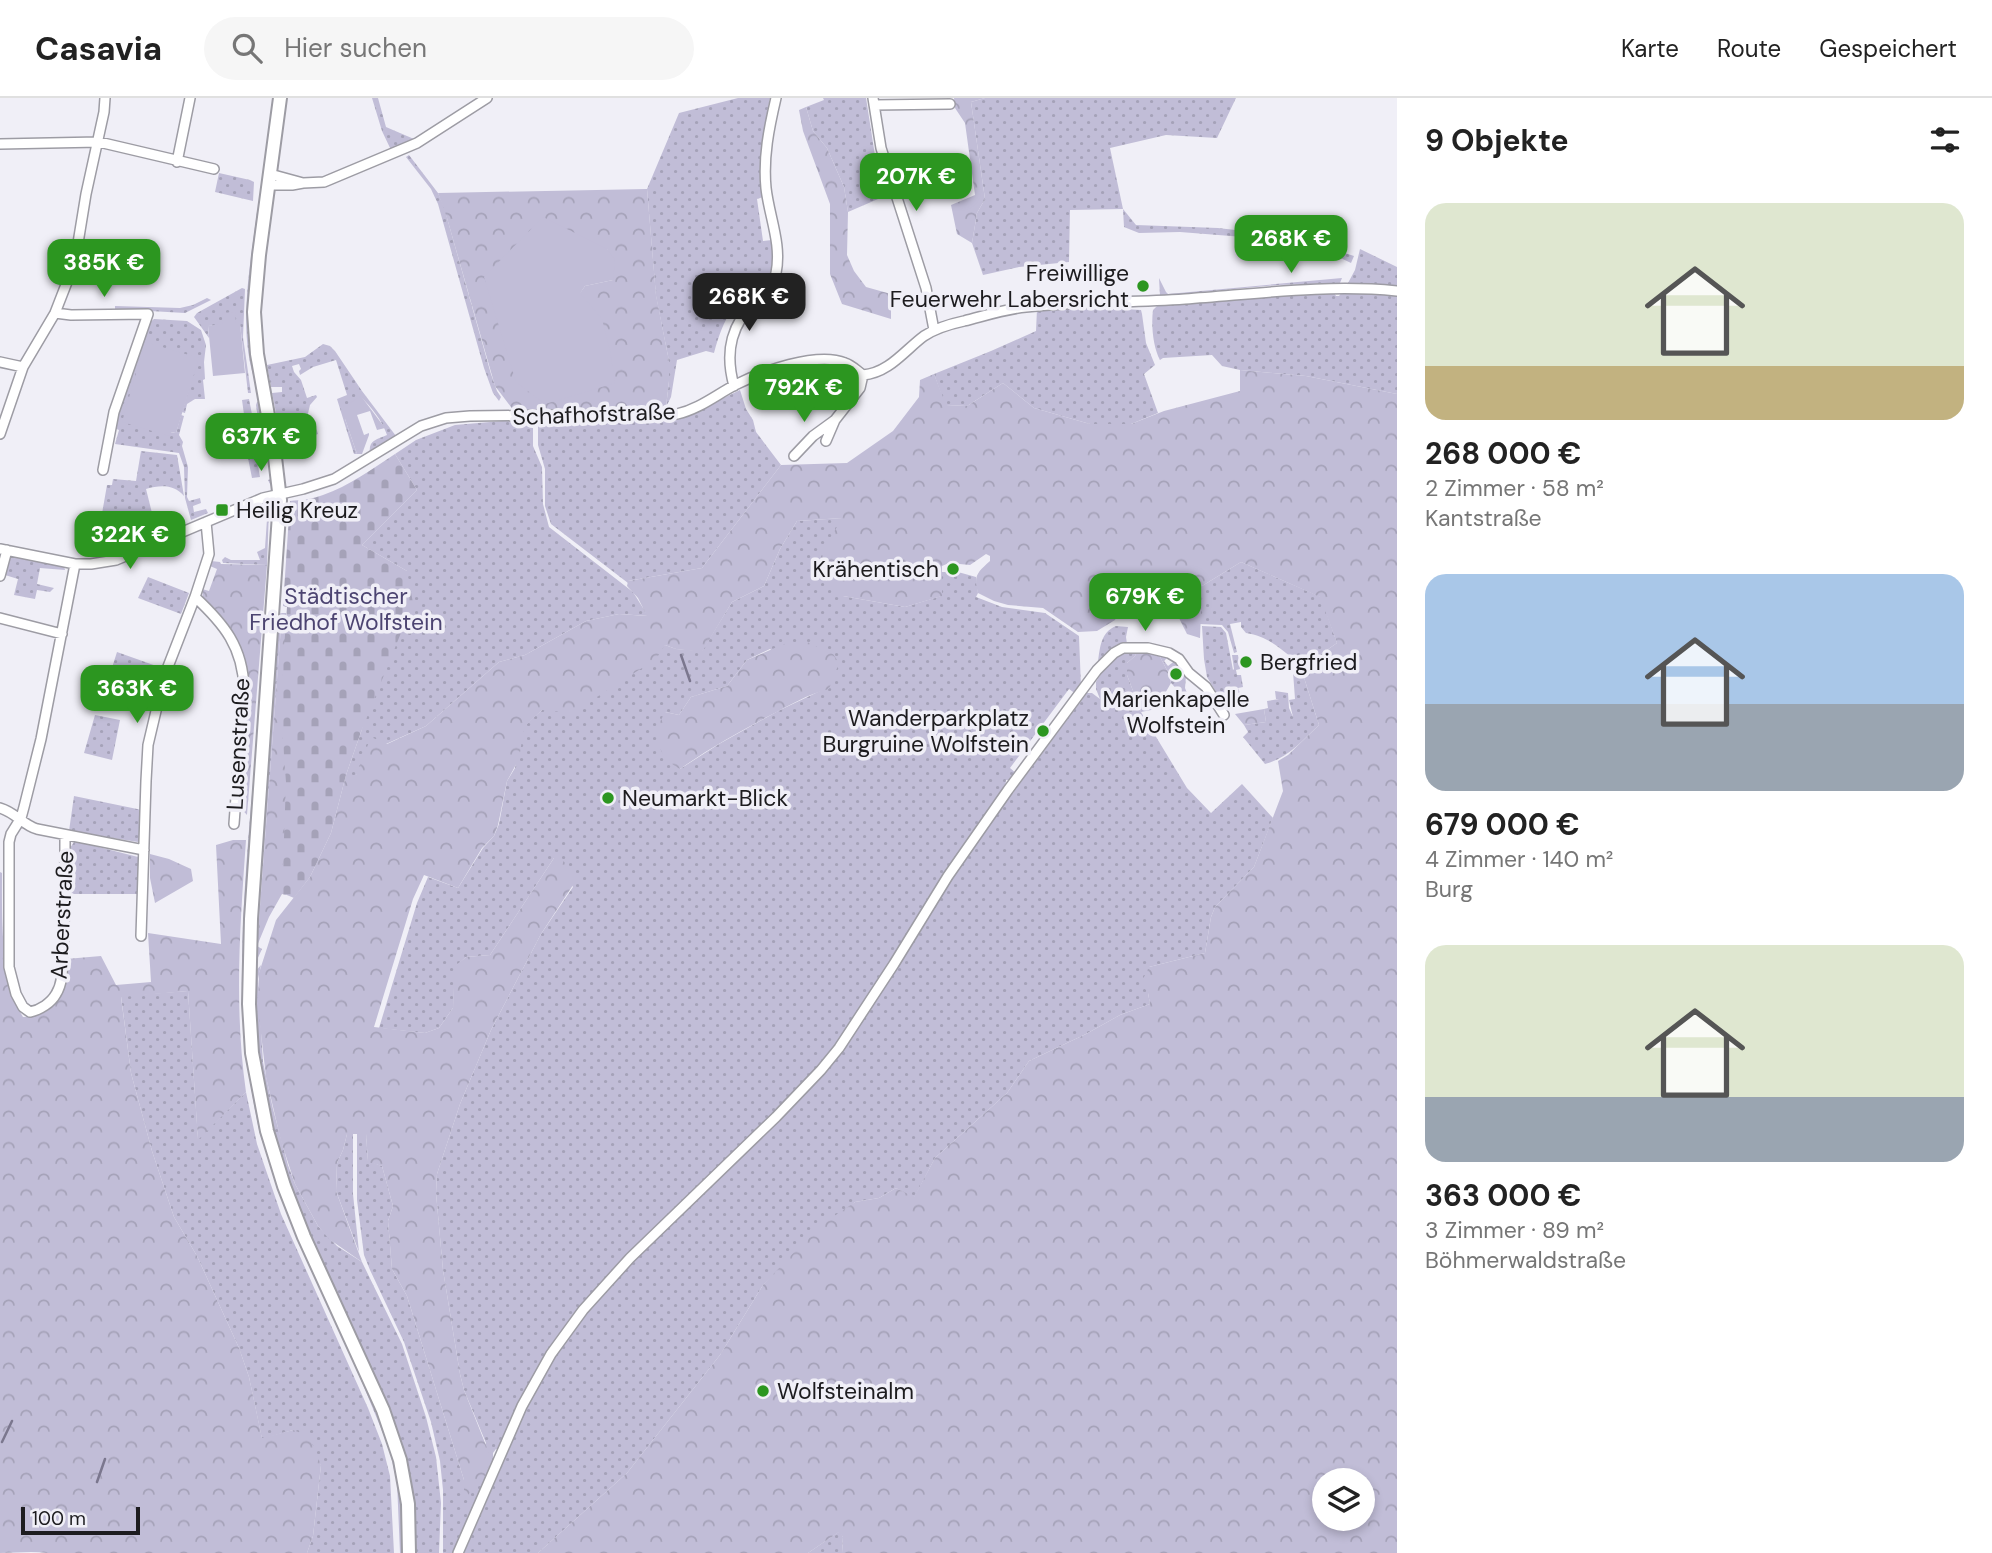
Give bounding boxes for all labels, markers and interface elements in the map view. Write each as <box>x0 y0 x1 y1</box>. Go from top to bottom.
search box <box>204 17 694 80</box>
text: Casavia <box>35 27 162 70</box>
icon: search <box>228 29 266 67</box>
text: Hier suchen <box>284 31 427 65</box>
text: Karte <box>1621 33 1679 64</box>
text: Route <box>1717 33 1781 64</box>
text: Gespeichert <box>1819 33 1957 64</box>
text: 9 Objekte <box>1425 121 1569 160</box>
icon: filters <box>1926 121 1964 159</box>
pin: 207K € <box>859 153 973 213</box>
text: 207K € <box>876 161 956 191</box>
pin: 268K € <box>1234 216 1348 275</box>
text: 268K € <box>1250 223 1332 253</box>
pin: 385K € <box>47 240 161 299</box>
text: 385K € <box>63 247 145 277</box>
icon: home <box>1632 248 1758 374</box>
place label: Freiwillige Feuerwehr Labersricht <box>890 258 1129 314</box>
pin: 268K € <box>692 274 806 333</box>
marker: Freiwillige Feuerwehr Labersricht <box>1135 278 1151 294</box>
text: 268K € <box>708 281 790 311</box>
pin: 792K € <box>747 364 861 424</box>
text: 792K € <box>765 372 843 402</box>
street label: Schafhofstraße <box>512 396 676 432</box>
pin: 637K € <box>204 414 318 473</box>
text: 637K € <box>221 421 301 451</box>
text: 268 000 € <box>1425 434 1581 473</box>
text: 2 Zimmer · 58 m² <box>1425 473 1604 503</box>
place label: Heilig Kreuz <box>236 495 358 525</box>
marker: Heilig Kreuz <box>214 502 230 518</box>
text: Kantstraße <box>1425 503 1542 533</box>
pin: 322K € <box>73 512 187 571</box>
text: 322K € <box>90 519 170 549</box>
place label: Krähentisch <box>813 554 939 584</box>
marker: Krähentisch <box>945 561 961 577</box>
pin: 679K € <box>1088 574 1202 633</box>
park label: Städtischer Friedhof Wolfstein <box>249 581 443 637</box>
text: 679K € <box>1105 581 1185 611</box>
icon: home <box>1632 619 1758 745</box>
place label: Bergfried <box>1260 647 1357 677</box>
marker: Bergfried <box>1238 654 1254 670</box>
pin: 363K € <box>80 666 194 725</box>
marker: Marienkapelle Wolfstein <box>1168 666 1184 682</box>
text: 363K € <box>97 673 177 703</box>
street label: Lusenstraße <box>220 677 256 811</box>
place label: Marienkapelle Wolfstein <box>1103 684 1249 740</box>
place label: Wanderparkplatz Burgruine Wolfstein <box>823 703 1029 759</box>
marker: Wanderparkplatz Burgruine Wolfstein <box>1035 723 1051 739</box>
place label: Neumarkt-Blick <box>622 783 788 813</box>
marker: Neumarkt-Blick <box>600 790 616 806</box>
text: 679 000 € <box>1425 805 1580 844</box>
text: 4 Zimmer · 140 m² <box>1425 844 1613 874</box>
street label: Arberstraße <box>44 850 80 980</box>
text: Burg <box>1425 874 1473 904</box>
icon: home <box>1632 990 1758 1116</box>
text: 363 000 € <box>1425 1176 1581 1215</box>
text: 3 Zimmer · 89 m² <box>1425 1215 1604 1245</box>
text: Böhmerwaldstraße <box>1425 1245 1626 1275</box>
place label: Wolfsteinalm <box>777 1376 914 1406</box>
marker: Wolfsteinalm <box>755 1383 771 1399</box>
map controls <box>1312 1468 1375 1531</box>
button: layers <box>1312 1468 1375 1531</box>
scale bar <box>21 1504 140 1536</box>
text: 100 m <box>32 1506 86 1531</box>

